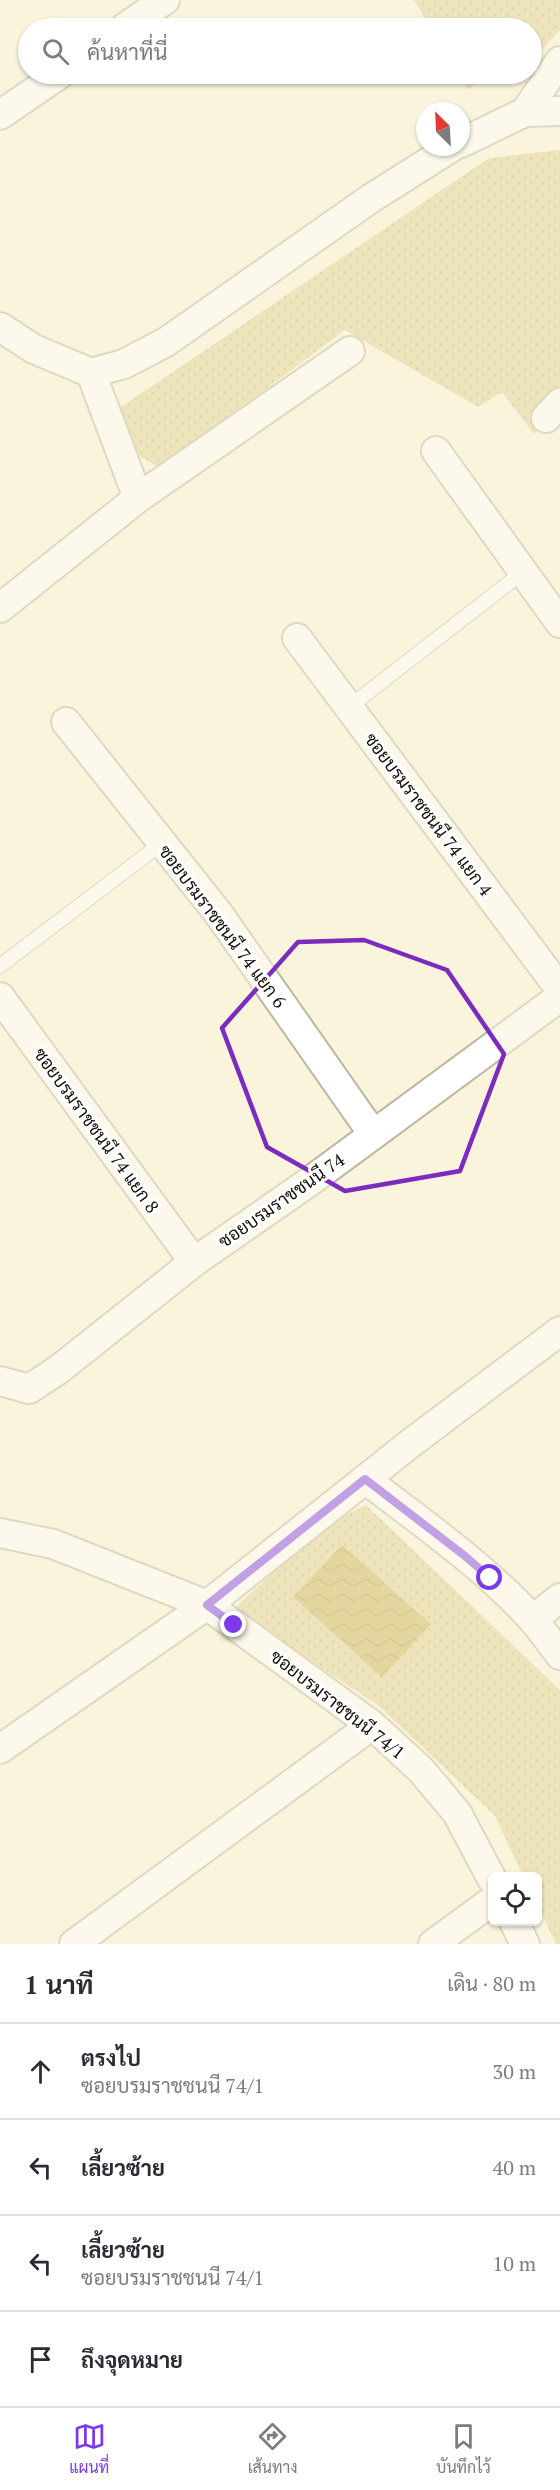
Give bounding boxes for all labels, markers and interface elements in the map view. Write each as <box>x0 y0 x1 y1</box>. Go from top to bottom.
search box <box>18 18 542 84</box>
icon: search <box>39 35 72 68</box>
text: ค้นหาที่นี่ <box>87 37 167 66</box>
north arrow <box>416 102 470 156</box>
street label: ซอยบรมราชชนนี 74 แยก 4 <box>360 728 499 901</box>
street label: ซอยบรมราชชนนี 74 แยก 6 <box>154 840 293 1013</box>
street label: ซอยบรมราชชนนี 74 แยก 8 <box>29 1043 165 1217</box>
street label: ซอยบรมราชชนนี 74 <box>213 1147 349 1253</box>
route start <box>476 1564 502 1590</box>
route end <box>220 1611 246 1637</box>
street label: ซอยบรมราชชนนี 74/1 <box>266 1644 410 1764</box>
map controls <box>488 1872 542 1926</box>
button: locate <box>488 1872 542 1926</box>
text: 1 นาที <box>24 1967 94 2001</box>
text: เดิน · 80 m <box>447 1970 536 1997</box>
text: ตรงไป <box>81 2043 141 2072</box>
icon: ahead <box>24 2055 57 2088</box>
text: 30 m <box>493 2058 536 2085</box>
text: ซอยบรมราชชนนี 74/1 <box>81 2072 264 2099</box>
icon: left <box>24 2151 57 2184</box>
text: เลี้ยวซ้าย <box>81 2153 165 2182</box>
text: 40 m <box>493 2154 536 2181</box>
text: เลี้ยวซ้าย <box>81 2235 165 2264</box>
icon: left <box>24 2247 57 2280</box>
text: 10 m <box>493 2250 536 2277</box>
text: ซอยบรมราชชนนี 74/1 <box>81 2264 264 2291</box>
icon: arrive <box>24 2343 57 2376</box>
text: ถึงจุดหมาย <box>81 2345 183 2374</box>
tab: แผนที่ <box>69 2420 109 2478</box>
tab: เส้นทาง <box>248 2420 298 2478</box>
tab: บันทึกไว้ <box>436 2420 491 2478</box>

